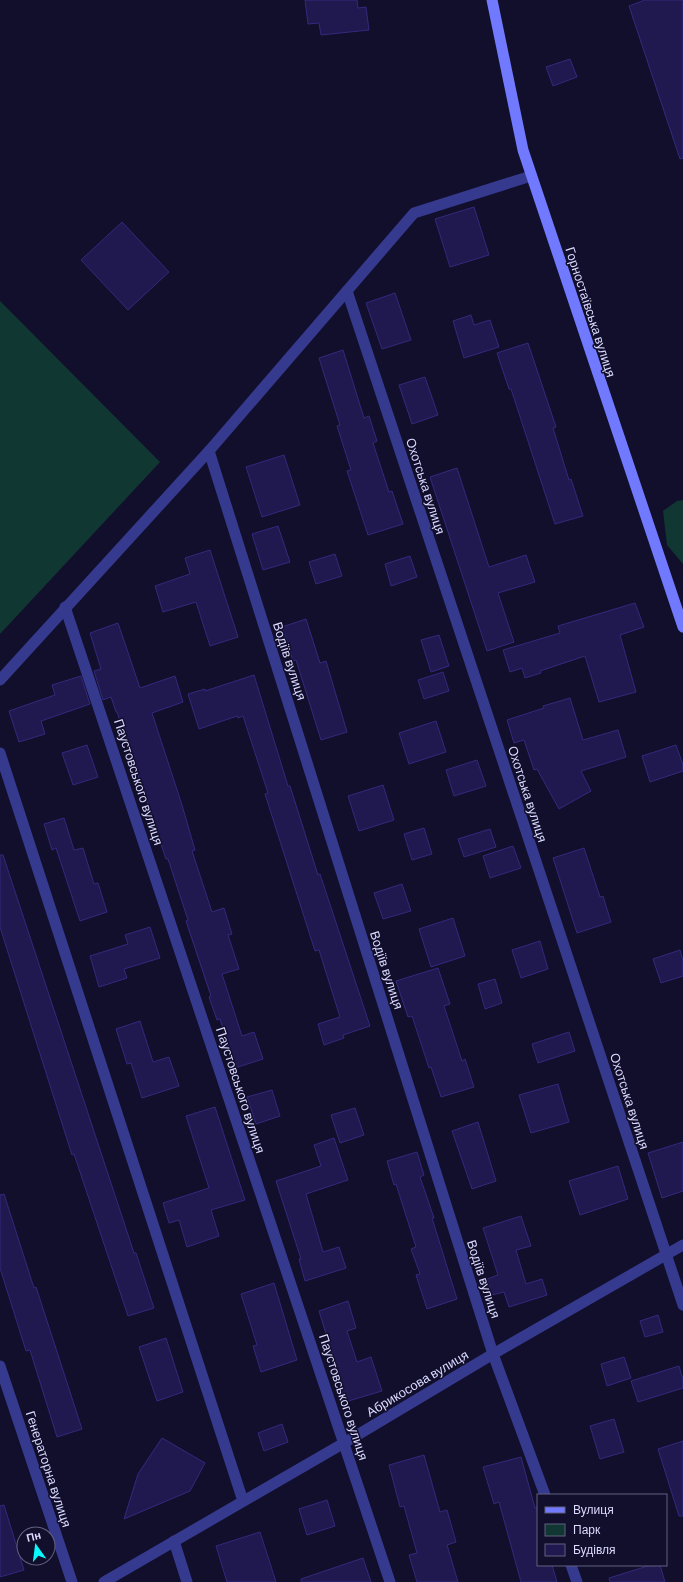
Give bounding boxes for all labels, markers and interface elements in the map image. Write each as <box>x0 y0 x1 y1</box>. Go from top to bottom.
street label: Горностаївська вулиця <box>562 245 620 379</box>
street label: Охотська вулиця <box>403 436 449 536</box>
street label: Водіїв вулиця <box>270 620 310 702</box>
street label: Паустовського вулиця <box>111 717 167 847</box>
street label: Охотська вулиця <box>505 744 551 844</box>
street label: Водіїв вулиця <box>367 929 407 1011</box>
street label: Паустовського вулиця <box>213 1025 269 1155</box>
street label: Охотська вулиця <box>607 1051 653 1151</box>
street label: Водіїв вулиця <box>464 1238 504 1320</box>
street label: Паустовського вулиця <box>316 1332 372 1462</box>
street label: Абрикосова вулиця <box>363 1346 471 1420</box>
street label: Генераторна вулиця <box>23 1409 75 1529</box>
legend <box>537 1494 667 1566</box>
text: Вулиця <box>573 1502 614 1517</box>
text: Парк <box>573 1522 601 1537</box>
north arrow <box>16 1526 56 1566</box>
text: Пн <box>25 1528 42 1544</box>
text: Будівля <box>573 1542 615 1557</box>

